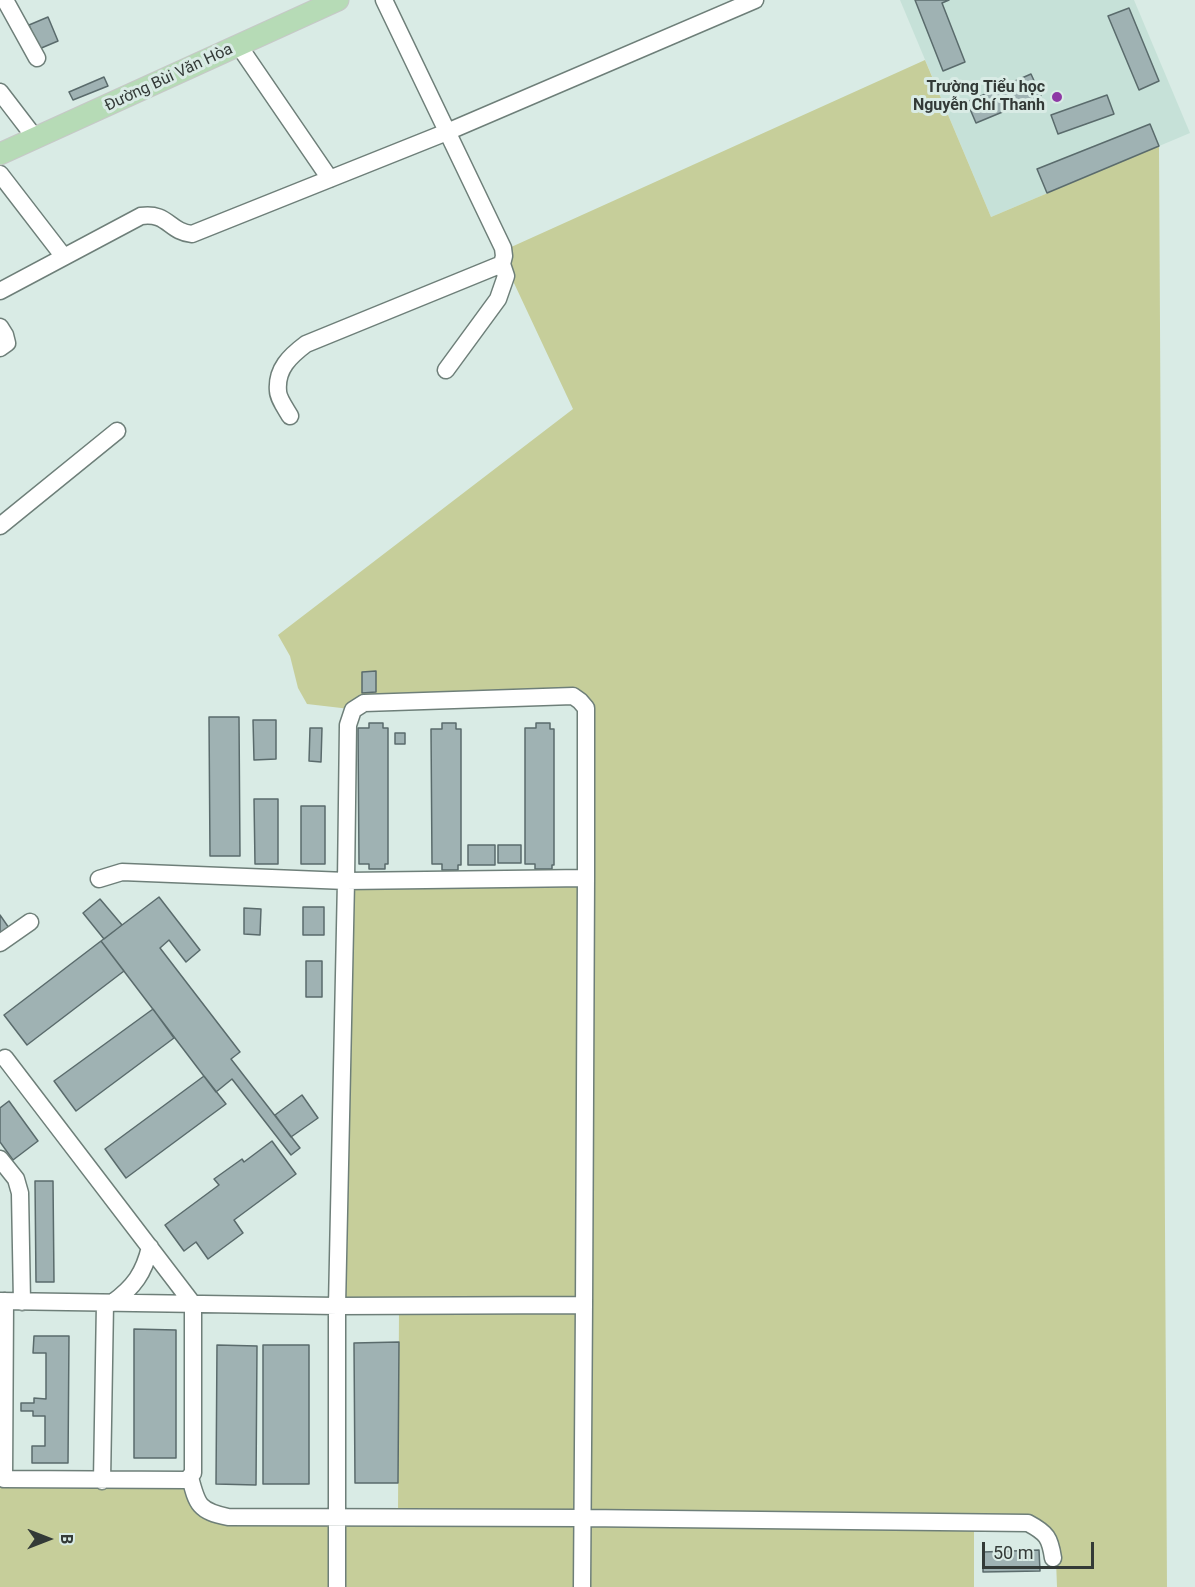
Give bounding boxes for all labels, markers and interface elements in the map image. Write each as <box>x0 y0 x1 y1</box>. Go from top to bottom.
street label: Đường Bùi Văn Hòa <box>102 40 236 116</box>
place label: Trường Tiểu học Nguyễn Chí Thanh <box>913 78 1045 116</box>
marker: Trường Tiểu học Nguyễn Chí Thanh <box>1050 90 1064 104</box>
north arrow <box>18 1509 78 1569</box>
scale bar <box>985 1530 1098 1568</box>
text: B <box>57 1534 76 1544</box>
text: 50 m <box>993 1542 1033 1563</box>

